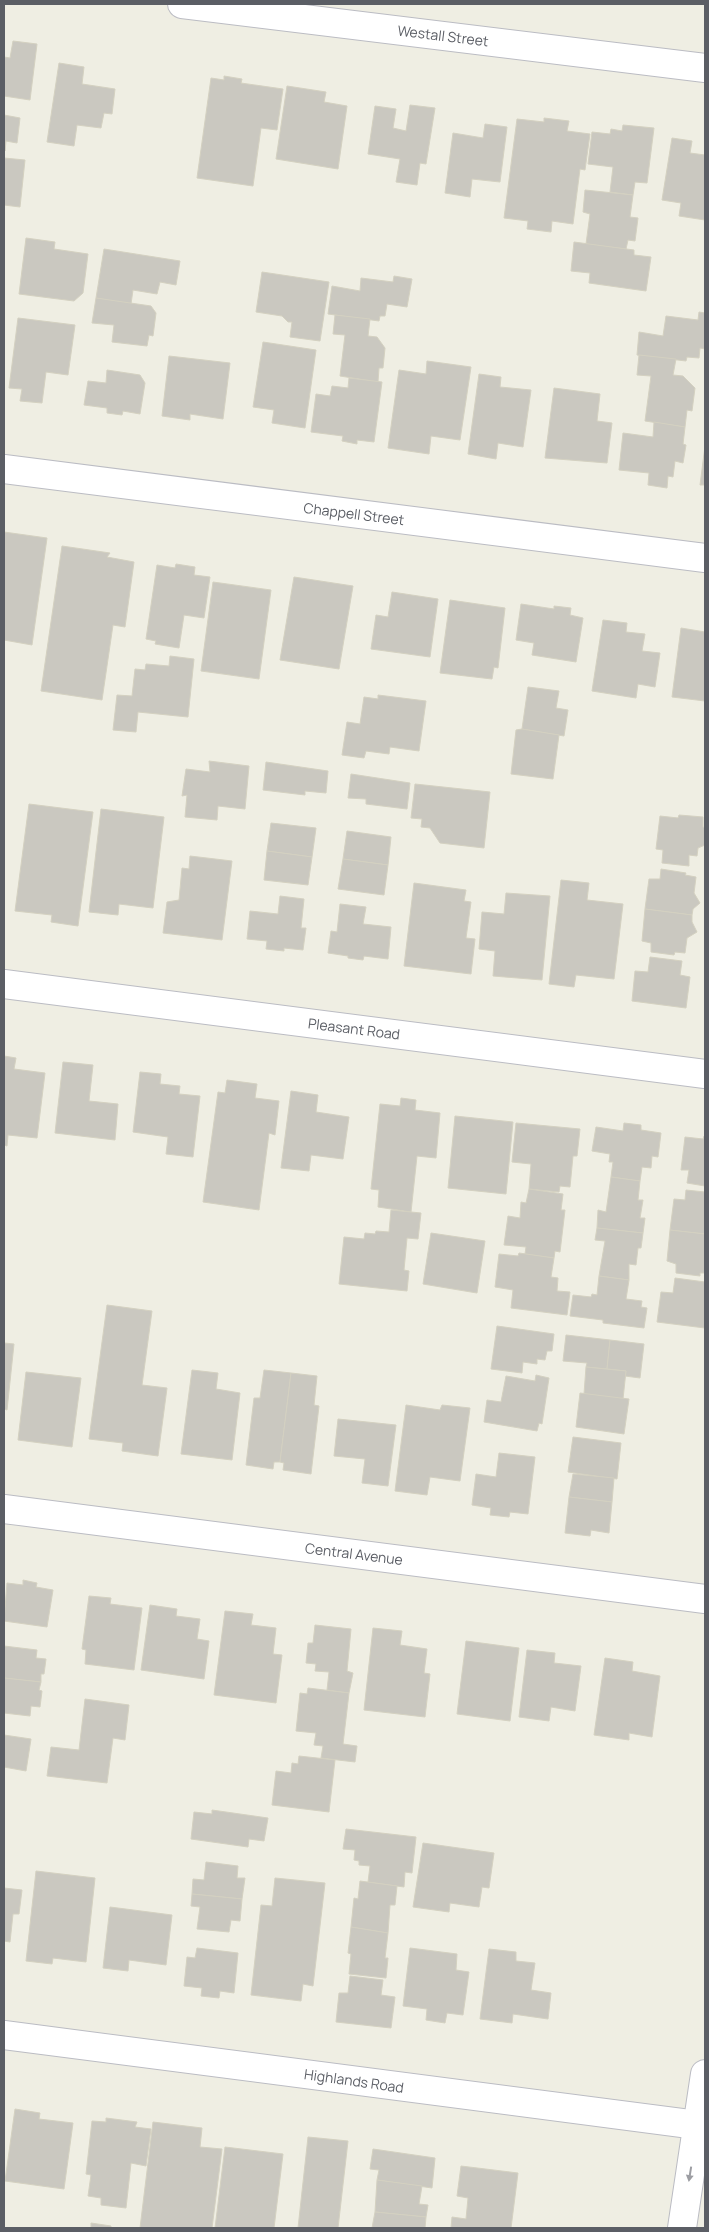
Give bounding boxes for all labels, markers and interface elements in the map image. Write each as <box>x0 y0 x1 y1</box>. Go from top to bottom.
street label: Westall Street <box>396 20 490 51</box>
street label: Chappell Street <box>303 498 406 529</box>
street label: Pleasant Road <box>307 1013 401 1044</box>
street label: Central Avenue <box>304 1538 404 1569</box>
street label: Highlands Road <box>303 2064 405 2097</box>
one-way arrow <box>686 2166 694 2182</box>

